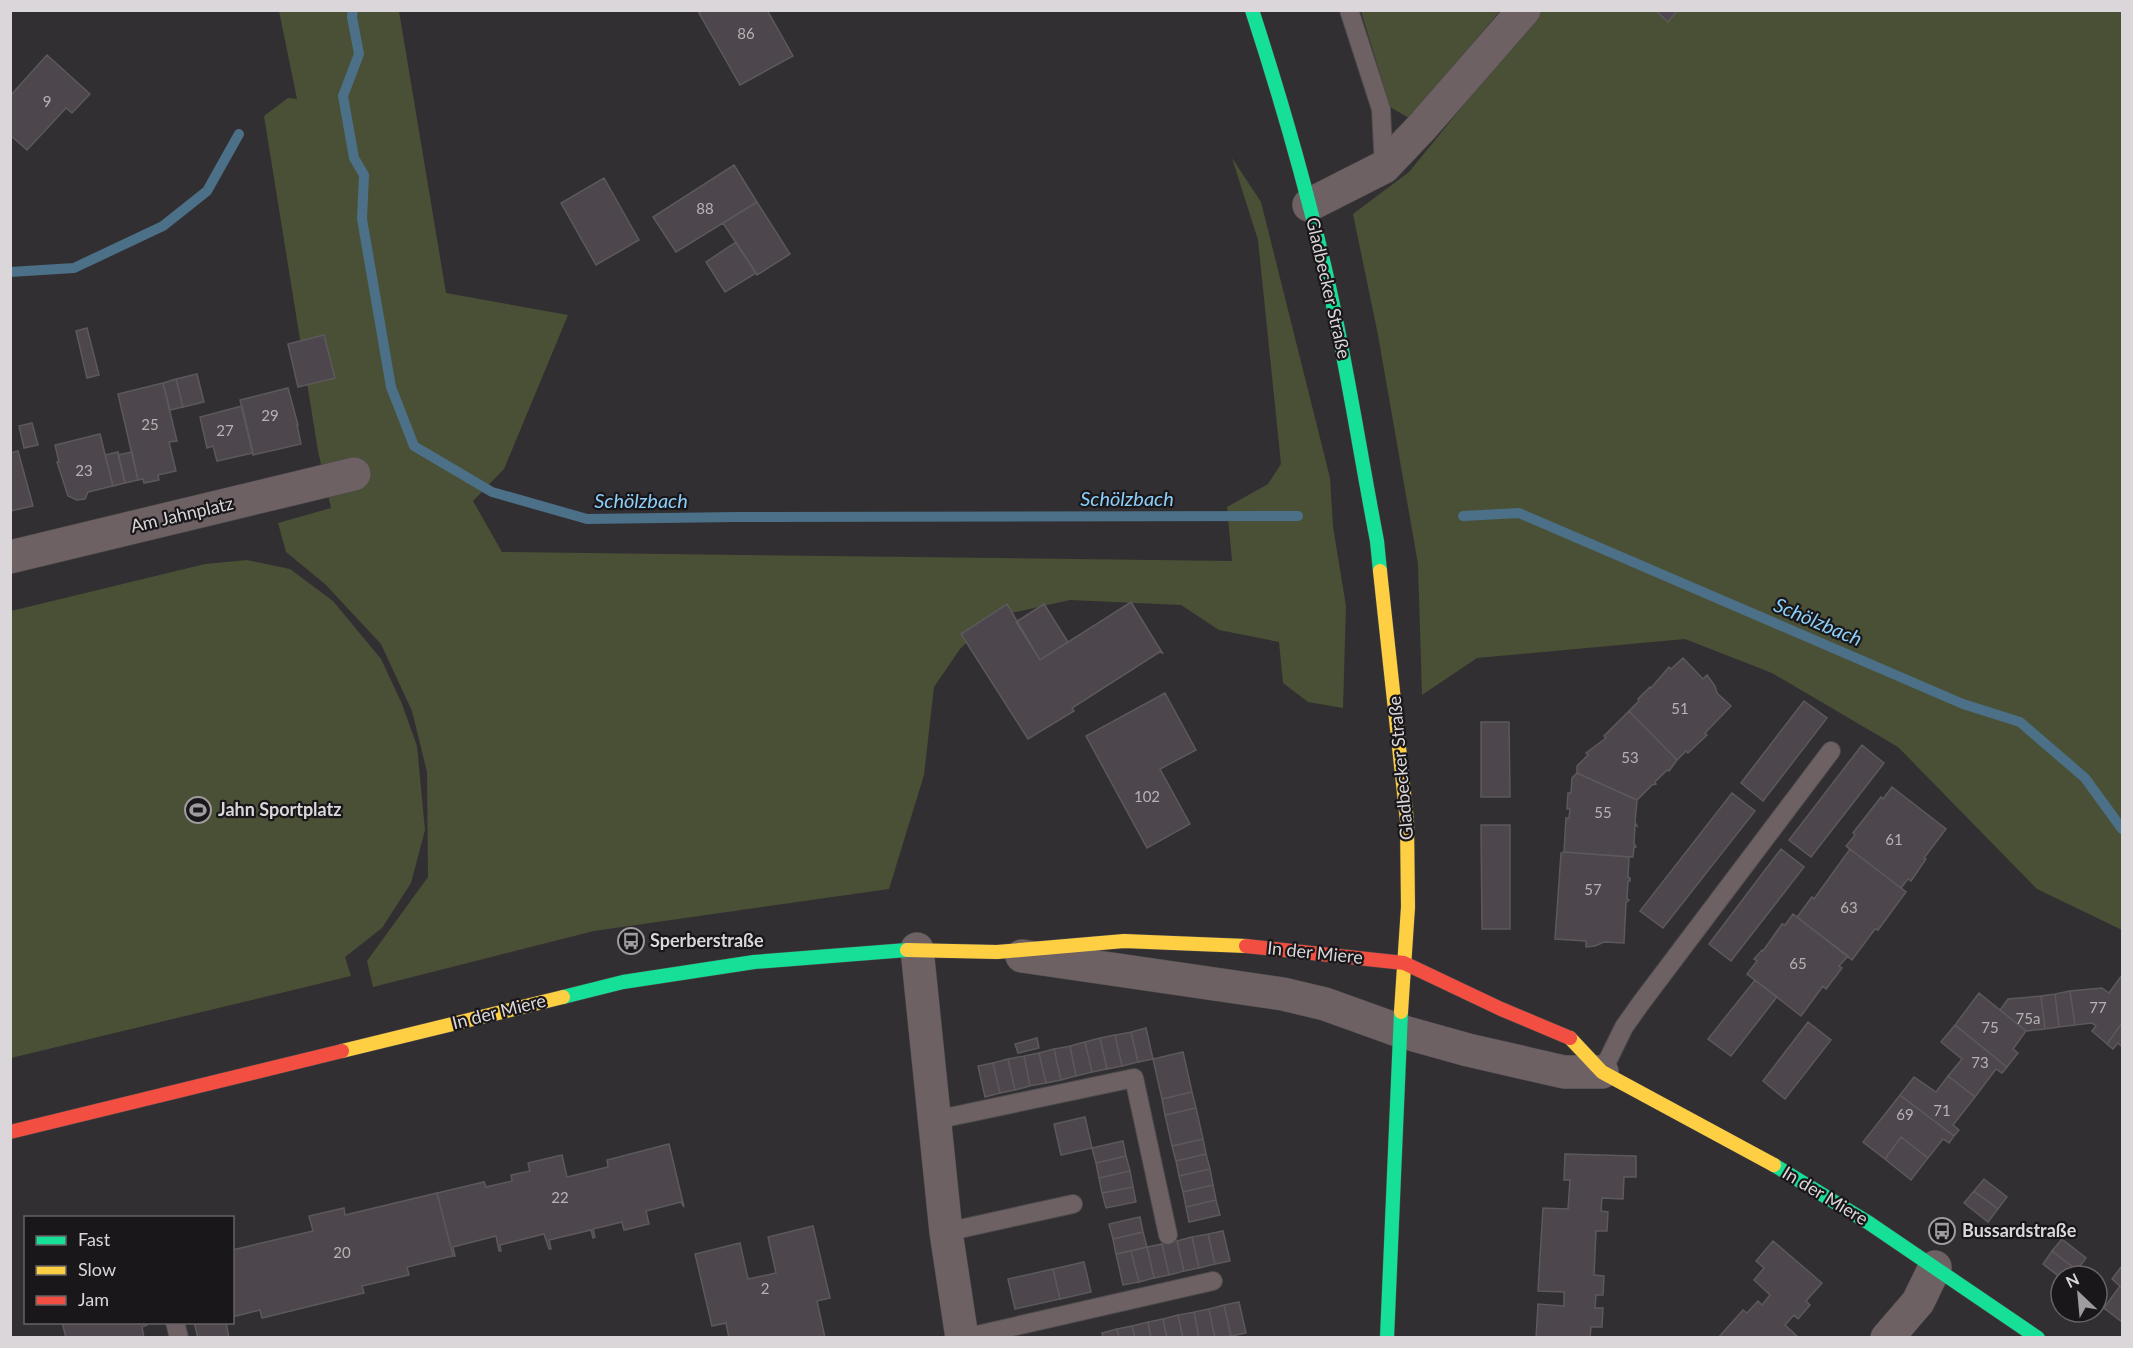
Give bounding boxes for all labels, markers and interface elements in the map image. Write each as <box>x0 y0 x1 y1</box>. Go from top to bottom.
house number: 86 <box>737 24 755 42</box>
house number: 9 <box>43 92 51 110</box>
house number: 88 <box>696 199 714 217</box>
street label: Gladbecker Straße <box>1302 215 1356 361</box>
house number: 29 <box>261 406 279 424</box>
house number: 25 <box>141 415 159 433</box>
house number: 27 <box>216 421 234 439</box>
house number: 23 <box>75 461 93 479</box>
water label: Schölzbach <box>1080 486 1174 510</box>
water label: Schölzbach <box>594 488 688 512</box>
street label: Am Jahnplatz <box>128 491 235 537</box>
water label: Schölzbach <box>1771 592 1866 650</box>
street label: Gladbecker Straße <box>1383 695 1417 841</box>
house number: 51 <box>1671 699 1689 717</box>
house number: 53 <box>1621 748 1639 766</box>
house number: 102 <box>1134 787 1160 805</box>
sports icon: Jahn Sportplatz <box>183 795 213 825</box>
place label: Jahn Sportplatz <box>218 798 342 820</box>
house number: 55 <box>1594 803 1612 821</box>
house number: 61 <box>1885 830 1903 848</box>
house number: 57 <box>1584 880 1602 898</box>
house number: 63 <box>1840 898 1858 916</box>
bus stop icon: Sperberstraße <box>616 926 646 956</box>
place label: Sperberstraße <box>650 929 764 951</box>
street label: In der Miere <box>1266 936 1364 968</box>
house number: 65 <box>1789 954 1807 972</box>
street label: In der Miere <box>450 989 548 1033</box>
house number: 77 <box>2089 998 2107 1016</box>
house number: 75a <box>2016 1009 2040 1027</box>
house number: 75 <box>1981 1018 1999 1036</box>
house number: 73 <box>1971 1053 1989 1071</box>
house number: 71 <box>1933 1101 1951 1119</box>
house number: 69 <box>1896 1105 1914 1123</box>
street label: In der Miere <box>1779 1161 1872 1229</box>
house number: 22 <box>551 1188 569 1206</box>
legend <box>24 1216 234 1324</box>
bus stop icon: Bussardstraße <box>1927 1216 1957 1246</box>
place label: Bussardstraße <box>1962 1219 2077 1241</box>
text: Fast <box>78 1228 111 1250</box>
house number: 20 <box>333 1243 351 1261</box>
text: Slow <box>78 1258 116 1280</box>
north arrow <box>2049 1264 2109 1324</box>
text: N <box>2063 1269 2082 1291</box>
house number: 2 <box>761 1279 769 1297</box>
text: Jam <box>78 1288 109 1310</box>

